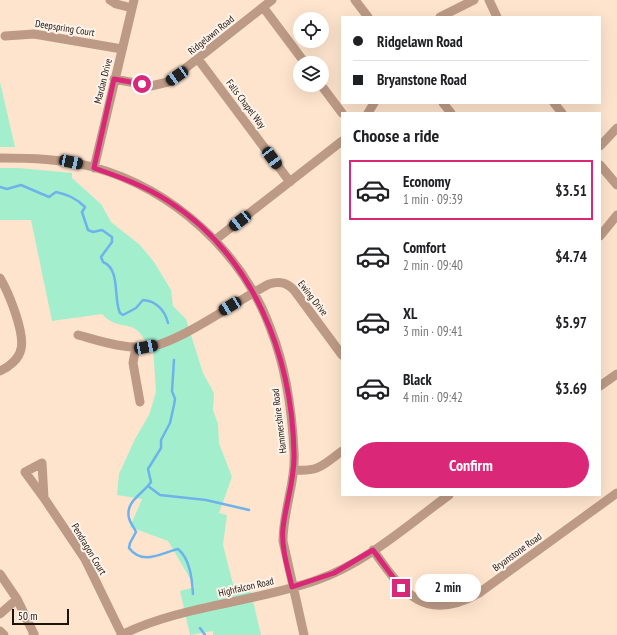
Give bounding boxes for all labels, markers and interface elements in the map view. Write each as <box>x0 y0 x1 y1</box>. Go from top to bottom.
street label: Ridgelawn Road <box>185 12 237 58</box>
map controls <box>293 12 329 92</box>
button: locate <box>293 12 329 48</box>
street label: Deepspring Court <box>34 17 96 39</box>
text: Ridgelawn Road <box>377 32 463 51</box>
button: layers <box>293 56 329 92</box>
street label: Mardan Drive <box>91 57 115 105</box>
car <box>164 64 190 88</box>
text: Bryanstone Road <box>377 70 467 89</box>
route start <box>133 75 151 93</box>
street label: Falls Chapel Way <box>223 77 269 131</box>
text: Choose a ride <box>353 124 439 147</box>
car <box>260 145 284 171</box>
car <box>58 154 84 170</box>
icon: car <box>355 172 391 208</box>
text: Economy <box>403 172 451 191</box>
text: $3.51 <box>555 181 587 200</box>
text: 1 min · 09:39 <box>403 191 463 208</box>
car <box>227 209 253 233</box>
icon: car <box>355 238 391 274</box>
text: Comfort <box>403 238 446 257</box>
text: $4.74 <box>555 247 587 266</box>
text: 2 min · 09:40 <box>403 257 463 274</box>
street label: Ewing Drive <box>295 278 331 318</box>
car <box>217 295 243 317</box>
icon: car <box>355 304 391 340</box>
text: XL <box>403 304 417 323</box>
text: $5.97 <box>555 313 587 332</box>
text: 3 min · 09:41 <box>403 323 463 340</box>
car <box>133 339 159 355</box>
icon: car <box>355 370 391 406</box>
text: Black <box>403 370 432 389</box>
text: $3.69 <box>555 379 587 398</box>
street label: Hammershire Road <box>269 388 289 454</box>
text: 4 min · 09:42 <box>403 389 463 406</box>
button: Confirm <box>353 442 589 488</box>
street label: Pendragon Court <box>69 521 110 577</box>
street label: Bryanstone Road <box>490 530 544 574</box>
street label: Highfalcon Road <box>217 574 275 600</box>
callout: 2 min <box>415 574 481 602</box>
route end <box>392 579 410 597</box>
text: 2 min <box>435 579 461 596</box>
scale bar <box>12 607 69 626</box>
text: 50 m <box>18 609 37 623</box>

